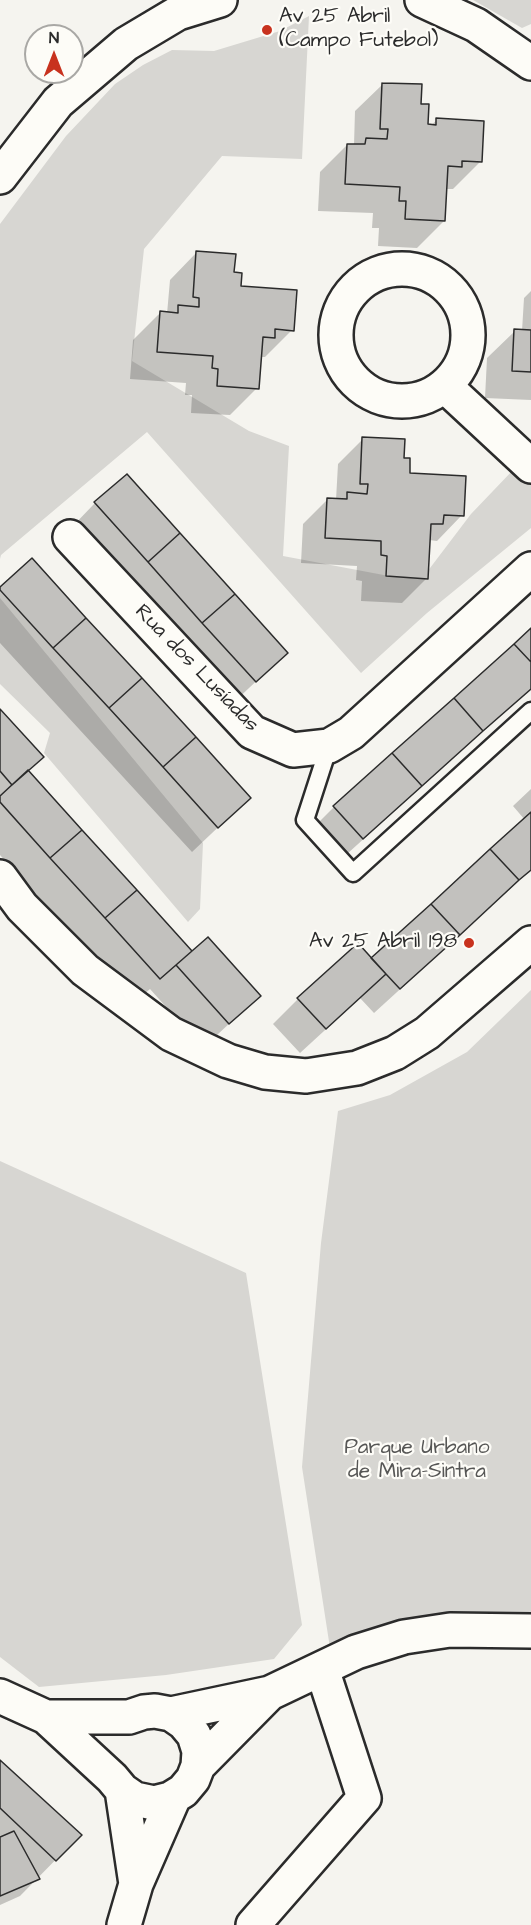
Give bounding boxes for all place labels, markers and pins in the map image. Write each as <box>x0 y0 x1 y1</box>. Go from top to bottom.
place label: Av 25 Abril (Campo Futebol) <box>279 5 438 55</box>
marker: Av 25 Abril (Campo Futebol) <box>260 23 274 37</box>
place label: Av 25 Abril 198 <box>309 930 457 956</box>
marker: Av 25 Abril 198 <box>462 936 476 950</box>

